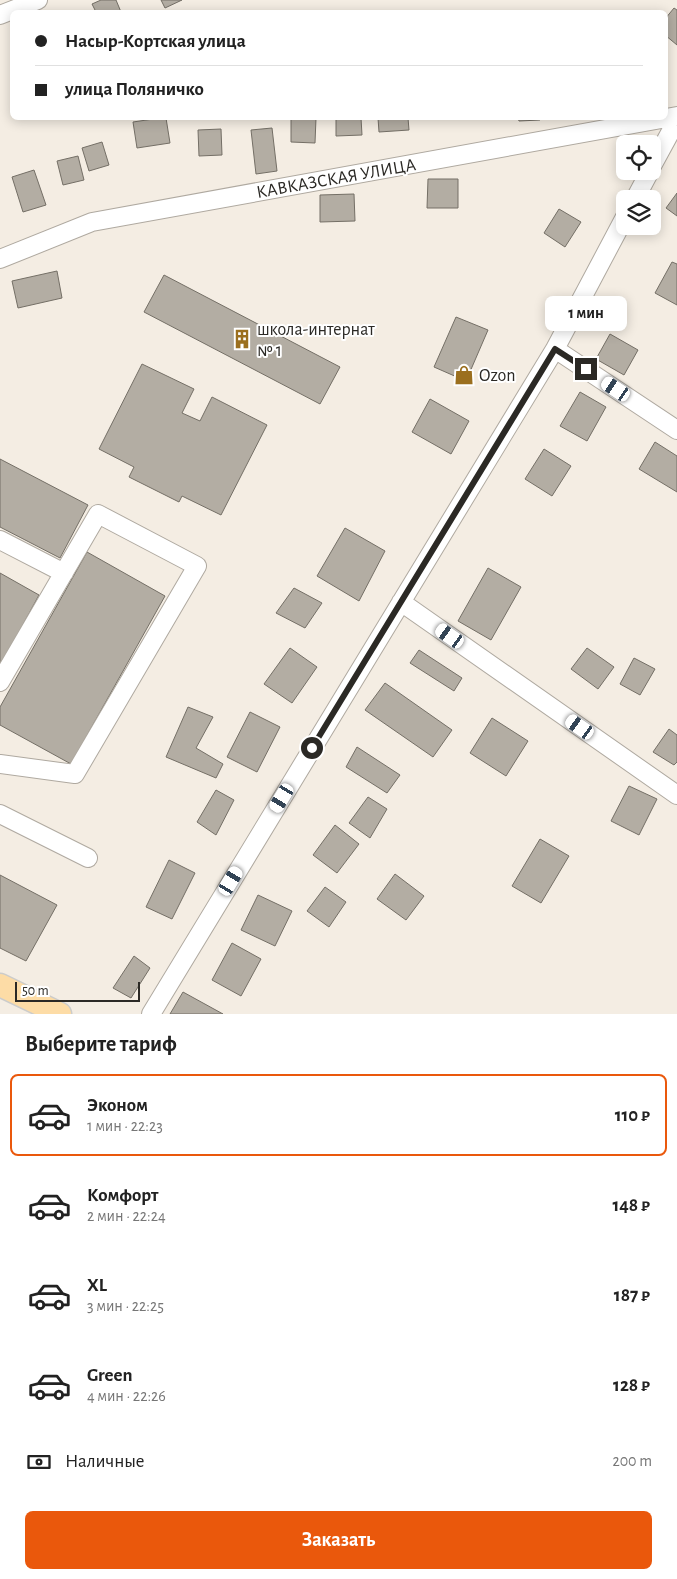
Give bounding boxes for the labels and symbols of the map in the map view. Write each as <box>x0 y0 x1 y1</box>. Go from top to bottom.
street label: КАВКАЗСКАЯ УЛИЦА <box>255 156 418 202</box>
callout: 1 мин <box>545 296 627 332</box>
place label: школа-интернат № 1 <box>257 321 375 360</box>
building icon: школа-интернат № 1 <box>231 328 253 350</box>
route end <box>575 358 597 380</box>
shop icon: Ozon <box>453 364 475 386</box>
place label: Ozon <box>479 367 516 385</box>
car <box>599 374 632 404</box>
car <box>433 621 466 651</box>
car <box>563 712 596 742</box>
route start <box>301 737 323 759</box>
car <box>267 781 296 815</box>
car <box>216 864 245 898</box>
scale bar <box>15 979 140 1002</box>

